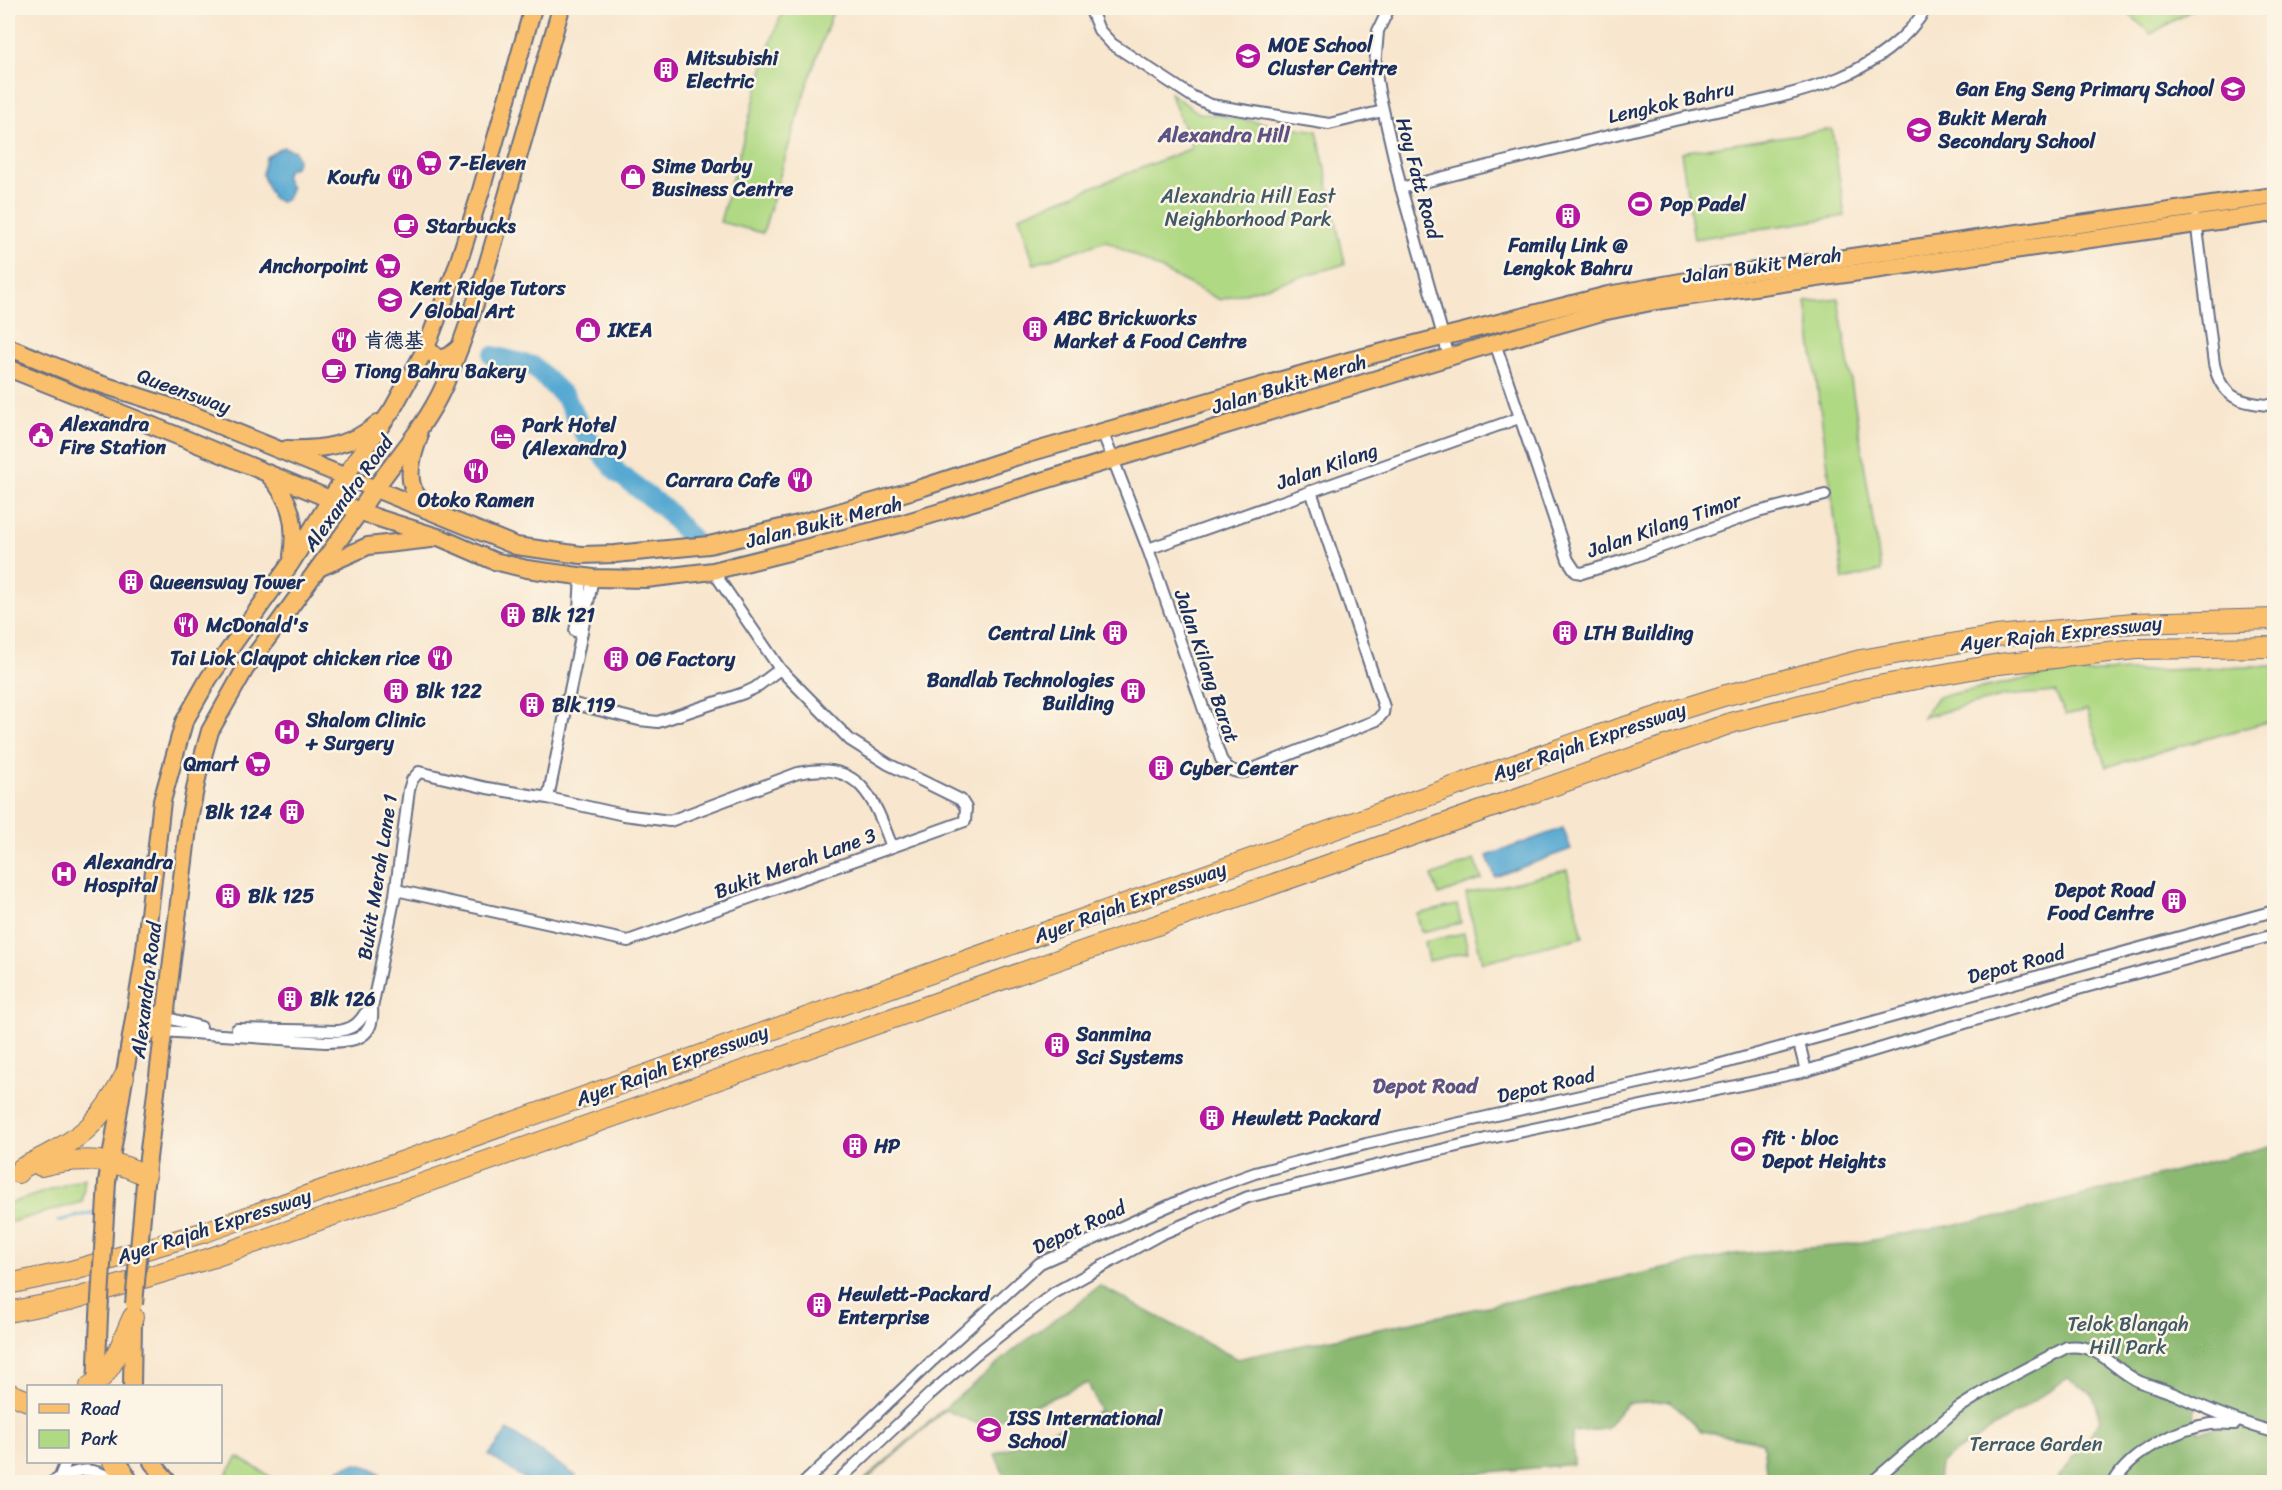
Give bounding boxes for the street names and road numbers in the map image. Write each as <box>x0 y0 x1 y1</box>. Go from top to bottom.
street label: Lengkok Bahru <box>1604 71 1738 134</box>
street label: Hoy Fatt Road <box>1385 113 1452 244</box>
street label: Jalan Bukit Merah <box>1679 237 1844 294</box>
street label: Jalan Bukit Merah <box>1207 344 1371 425</box>
street label: Queensway <box>132 358 236 425</box>
street label: Alexandra Road <box>293 426 404 560</box>
street label: Jalan Kilang <box>1271 433 1383 501</box>
street label: Jalan Kilang Timor <box>1582 482 1748 569</box>
street label: Jalan Bukit Merah <box>741 486 906 559</box>
street label: Jalan Kilang Barat <box>1164 584 1249 748</box>
street label: Ayer Rajah Expressway <box>1957 605 2164 662</box>
street label: Ayer Rajah Expressway <box>1487 692 1691 791</box>
street label: Bukit Merah Lane 1 <box>347 792 408 963</box>
street label: Bukit Merah Lane 3 <box>709 818 881 909</box>
street label: Ayer Rajah Expressway <box>1028 851 1232 954</box>
street label: Alexandra Road <box>121 918 172 1061</box>
street label: Depot Road <box>1964 934 2070 994</box>
street label: Ayer Rajah Expressway <box>570 1014 774 1117</box>
street label: Depot Road <box>1494 1057 1600 1114</box>
street label: Ayer Rajah Expressway <box>111 1178 317 1275</box>
street label: Depot Road <box>1027 1190 1133 1264</box>

